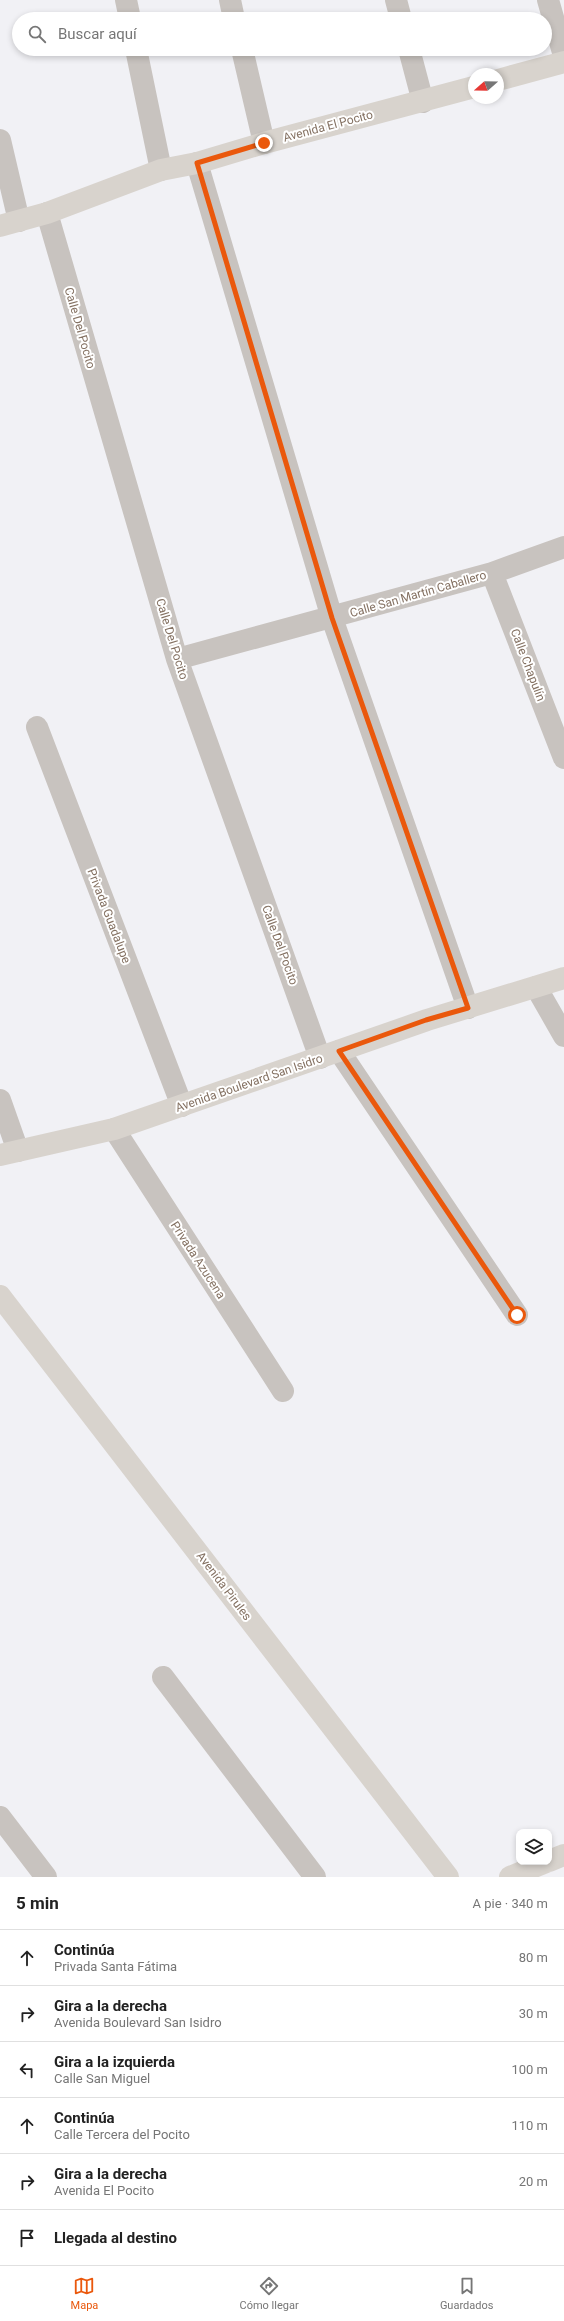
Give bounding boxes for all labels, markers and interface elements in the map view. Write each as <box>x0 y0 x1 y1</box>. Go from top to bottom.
search box <box>12 12 552 56</box>
icon: search <box>26 23 48 45</box>
text: Buscar aquí <box>58 25 137 43</box>
north arrow <box>468 68 504 104</box>
street label: Avenida El Pocito <box>282 107 375 145</box>
route end <box>255 134 273 152</box>
street label: Calle Del Pocito <box>62 286 98 370</box>
street label: Calle San Martín Caballero <box>348 568 488 620</box>
street label: Calle Del Pocito <box>153 597 191 681</box>
street label: Calle Chapulín <box>508 627 548 703</box>
street label: Privada Guadalupe <box>84 867 134 965</box>
street label: Calle Del Pocito <box>259 903 301 987</box>
street label: Avenida Boulevard San Isidro <box>174 1051 325 1115</box>
street label: Privada Azucena <box>168 1219 228 1301</box>
route start <box>508 1306 526 1324</box>
street label: Avenida Pirules <box>194 1549 254 1623</box>
map controls <box>516 1829 552 1865</box>
button: layers <box>516 1829 552 1865</box>
text: 5 min <box>16 1893 59 1913</box>
text: A pie · 340 m <box>473 1896 548 1911</box>
text: Continúa <box>54 1941 115 1959</box>
icon: ahead <box>16 1947 38 1969</box>
text: 80 m <box>519 1950 548 1965</box>
text: Privada Santa Fátima <box>54 1959 177 1974</box>
text: Gira a la derecha <box>54 1997 167 2015</box>
icon: right <box>16 2003 38 2025</box>
text: 30 m <box>519 2006 548 2021</box>
text: Avenida Boulevard San Isidro <box>54 2015 222 2030</box>
text: Gira a la izquierda <box>54 2053 175 2071</box>
icon: left <box>16 2059 38 2081</box>
text: 100 m <box>511 2062 548 2077</box>
text: Calle San Miguel <box>54 2071 150 2086</box>
text: Continúa <box>54 2109 115 2127</box>
icon: ahead <box>16 2115 38 2137</box>
text: 110 m <box>511 2118 548 2133</box>
text: Calle Tercera del Pocito <box>54 2127 190 2142</box>
text: Gira a la derecha <box>54 2165 167 2183</box>
icon: right <box>16 2171 38 2193</box>
text: 20 m <box>519 2174 548 2189</box>
text: Avenida El Pocito <box>54 2183 154 2198</box>
icon: arrive <box>16 2227 38 2249</box>
text: Llegada al destino <box>54 2229 177 2247</box>
tab: Mapa <box>71 2275 98 2312</box>
tab: Cómo llegar <box>240 2275 299 2312</box>
tab: Guardados <box>440 2275 493 2312</box>

